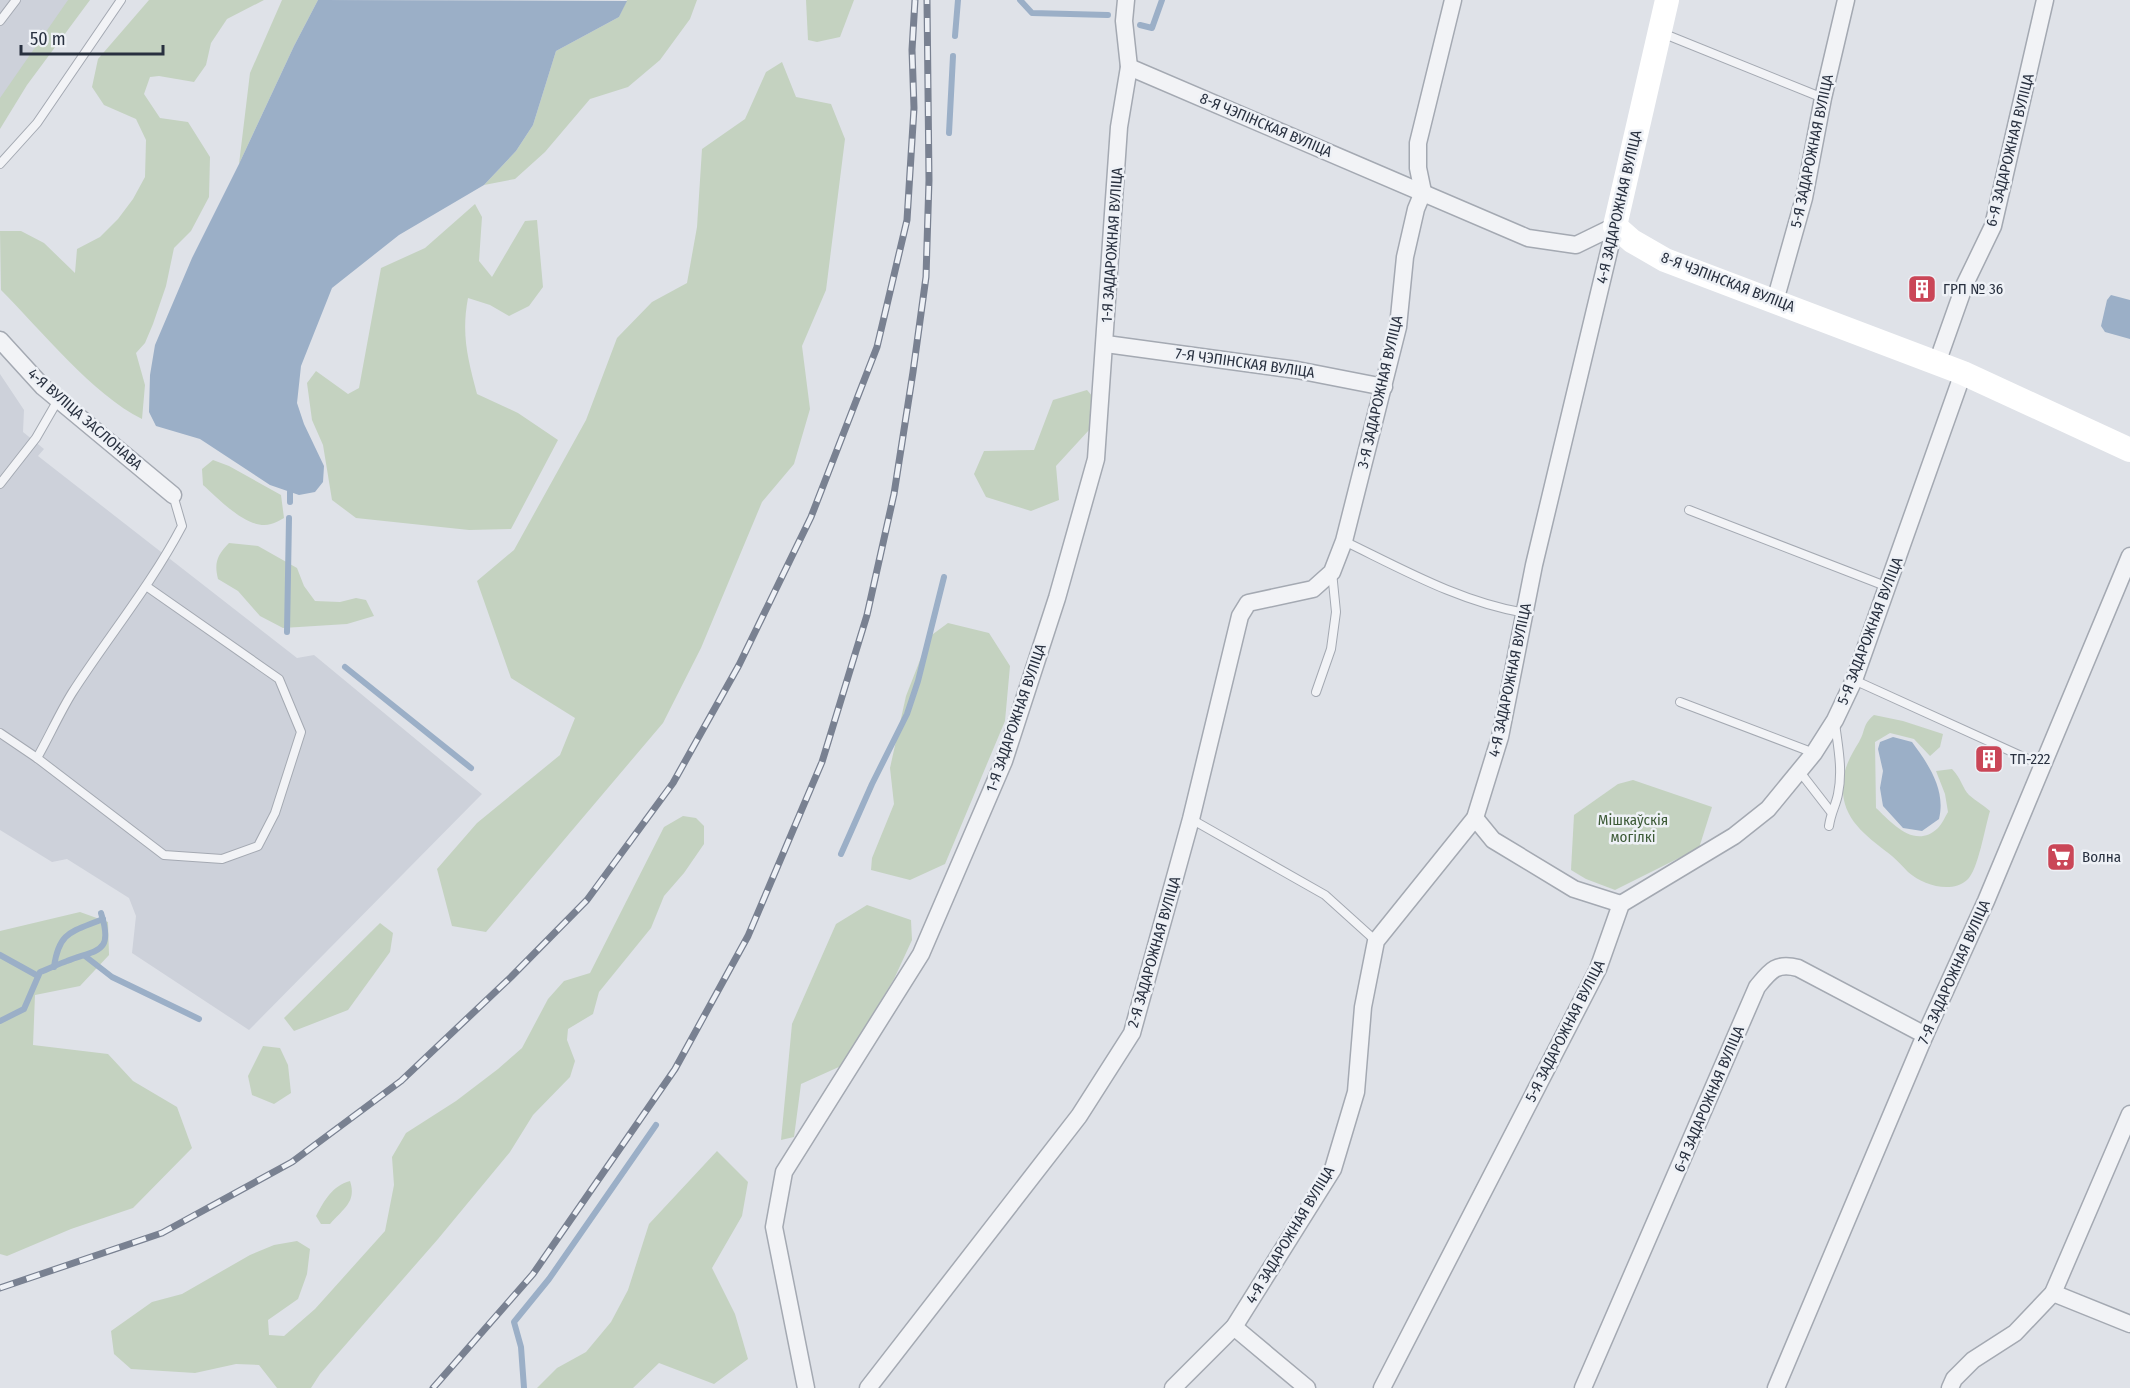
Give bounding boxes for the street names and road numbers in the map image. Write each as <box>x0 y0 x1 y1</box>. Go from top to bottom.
street label: 5-Я ЗАДАРОЖНАЯ ВУЛІЦА <box>1787 72 1837 229</box>
street label: 6-Я ЗАДАРОЖНАЯ ВУЛІЦА <box>1982 72 2038 228</box>
street label: 8-Я ЧЭПІНСКАЯ ВУЛІЦА <box>1197 89 1335 161</box>
street label: 4-Я ЗАДАРОЖНАЯ ВУЛІЦА <box>1593 128 1645 285</box>
street label: 1-Я ЗАДАРОЖНАЯ ВУЛІЦА <box>1098 167 1126 323</box>
street label: 8-Я ЧЭПІНСКАЯ ВУЛІЦА <box>1659 248 1798 316</box>
street label: 3-Я ЗАДАРОЖНАЯ ВУЛІЦА <box>1354 314 1406 470</box>
street label: 7-Я ЧЭПІНСКАЯ ВУЛІЦА <box>1174 344 1316 382</box>
street label: 4-Я ВУЛІЦА ЗАСЛОНАВА <box>24 364 146 474</box>
street label: 5-Я ЗАДАРОЖНАЯ ВУЛІЦА <box>1834 555 1906 707</box>
street label: 4-Я ЗАДАРОЖНАЯ ВУЛІЦА <box>1485 601 1535 759</box>
street label: 1-Я ЗАДАРОЖНАЯ ВУЛІЦА <box>982 641 1050 794</box>
street label: 2-Я ЗАДАРОЖНАЯ ВУЛІЦА <box>1124 874 1184 1030</box>
street label: 7-Я ЗАДАРОЖНАЯ ВУЛІЦА <box>1914 897 1994 1047</box>
street label: 5-Я ЗАДАРОЖНАЯ ВУЛІЦА <box>1521 957 1609 1105</box>
street label: 6-Я ЗАДАРОЖНАЯ ВУЛІЦА <box>1670 1023 1748 1175</box>
street label: 4-Я ЗАДАРОЖНАЯ ВУЛІЦА <box>1242 1163 1338 1307</box>

